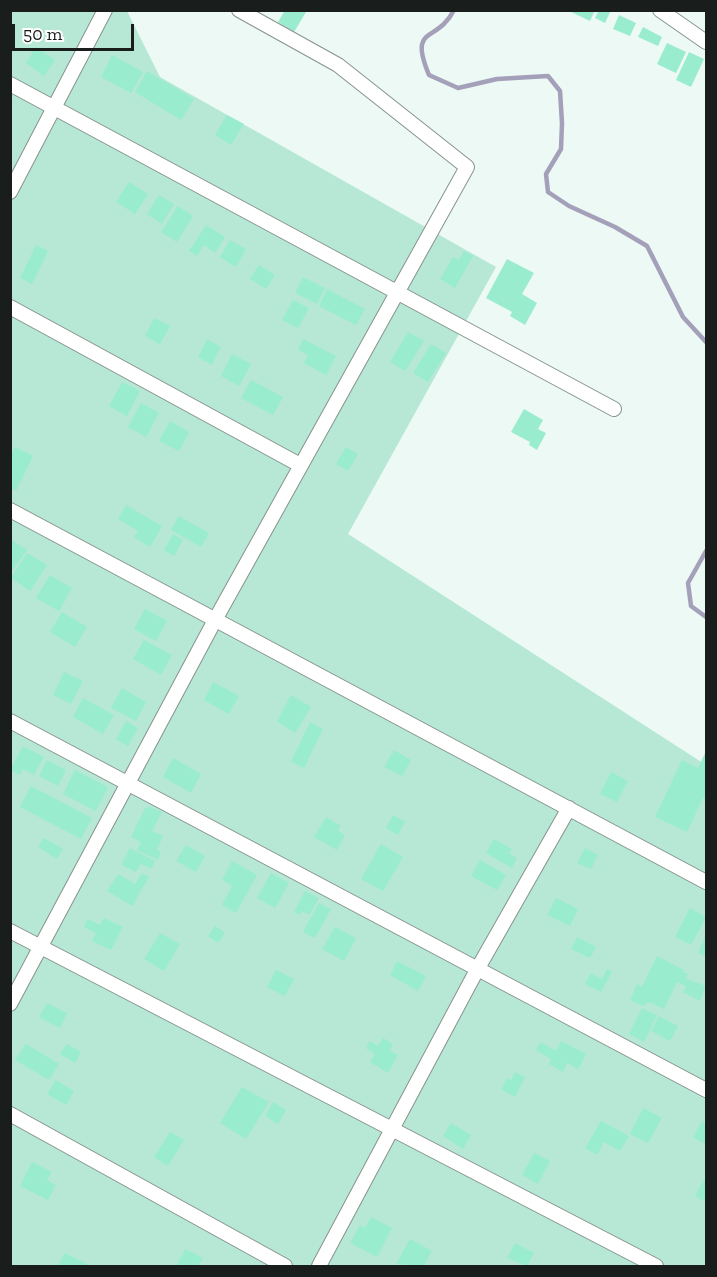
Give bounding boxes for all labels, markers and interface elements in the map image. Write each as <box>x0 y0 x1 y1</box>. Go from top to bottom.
scale bar <box>15 12 136 50</box>
text: 50 m <box>23 23 62 45</box>

